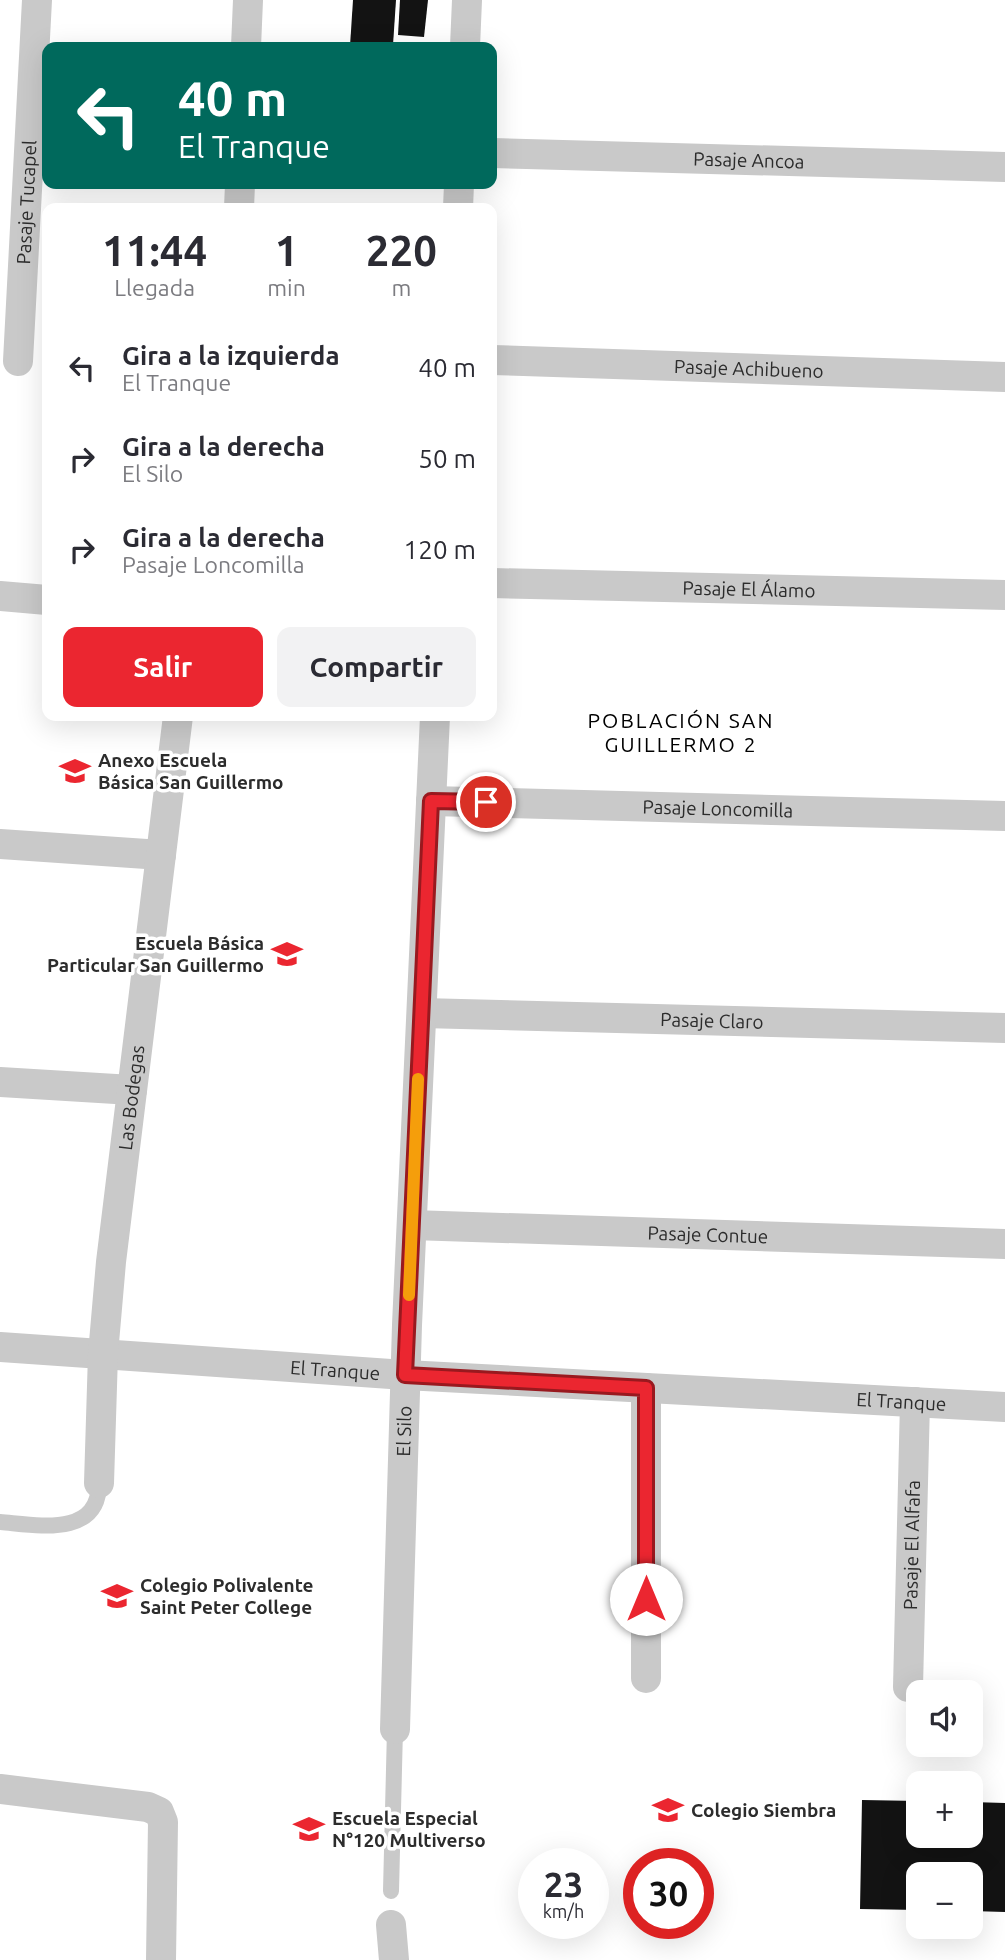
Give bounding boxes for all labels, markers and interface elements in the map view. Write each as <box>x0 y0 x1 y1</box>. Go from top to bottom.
icon: left <box>63 70 154 161</box>
text: 40 m <box>178 70 287 125</box>
text: El Tranque <box>178 128 330 164</box>
street label: Pasaje Tucapel <box>12 139 41 265</box>
street label: Pasaje Ancoa <box>693 147 805 173</box>
text: 11:44 <box>102 227 207 274</box>
text: 1 <box>275 227 298 274</box>
text: 220 <box>366 227 437 274</box>
text: Llegada <box>114 275 195 300</box>
text: min <box>267 275 306 300</box>
text: m <box>391 275 411 300</box>
text: Gira a la izquierda <box>122 341 340 370</box>
icon: left <box>63 349 101 387</box>
text: 40 m <box>418 353 476 382</box>
street label: Pasaje Achibueno <box>674 355 824 382</box>
text: El Tranque <box>122 370 231 395</box>
text: Gira a la derecha <box>122 432 325 461</box>
icon: right <box>63 440 101 478</box>
text: 50 m <box>418 444 476 473</box>
text: El Silo <box>122 461 183 486</box>
text: Gira a la derecha <box>122 523 325 552</box>
icon: right <box>63 531 101 569</box>
text: 120 m <box>404 535 476 564</box>
text: Pasaje Loncomilla <box>122 552 304 577</box>
street label: Pasaje El Álamo <box>682 576 816 602</box>
button: Salir <box>63 627 263 707</box>
button: Compartir <box>277 627 476 707</box>
district label: POBLACIÓN SAN GUILLERMO 2 <box>588 708 774 756</box>
place label: Anexo Escuela Básica San Guillermo <box>98 749 283 793</box>
school or university icon: Anexo Escuela Básica San Guillermo <box>58 754 92 788</box>
pin <box>456 772 516 832</box>
icon: arrive <box>467 783 505 821</box>
street label: Pasaje Loncomilla <box>642 796 794 821</box>
place label: Escuela Básica Particular San Guillermo <box>47 932 264 976</box>
school or university icon: Escuela Básica Particular San Guillermo <box>270 937 304 971</box>
street label: Pasaje Claro <box>660 1008 764 1033</box>
street label: Las Bodegas <box>114 1044 149 1152</box>
street label: Pasaje Contue <box>647 1222 769 1247</box>
street label: El Tranque <box>289 1356 381 1384</box>
street label: El Tranque <box>856 1388 947 1415</box>
street label: El Silo <box>392 1405 416 1457</box>
street label: Pasaje El Alfafa <box>899 1480 924 1610</box>
position arrow <box>609 1562 683 1636</box>
place label: Colegio Polivalente Saint Peter College <box>140 1574 314 1618</box>
school or university icon: Colegio Polivalente Saint Peter College <box>100 1579 134 1613</box>
map controls <box>906 1680 983 1939</box>
button: sound <box>906 1680 983 1757</box>
button: + <box>906 1771 983 1848</box>
school or university icon: Colegio Siembra <box>651 1793 685 1827</box>
place label: Colegio Siembra <box>691 1799 836 1821</box>
place label: Escuela Especial N°120 Multiverso <box>332 1807 486 1851</box>
school or university icon: Escuela Especial N°120 Multiverso <box>292 1812 326 1846</box>
speed limit sign: 30 <box>623 1848 714 1939</box>
button: − <box>906 1862 983 1939</box>
text: 23 <box>544 1864 583 1904</box>
text: km/h <box>543 1901 584 1921</box>

